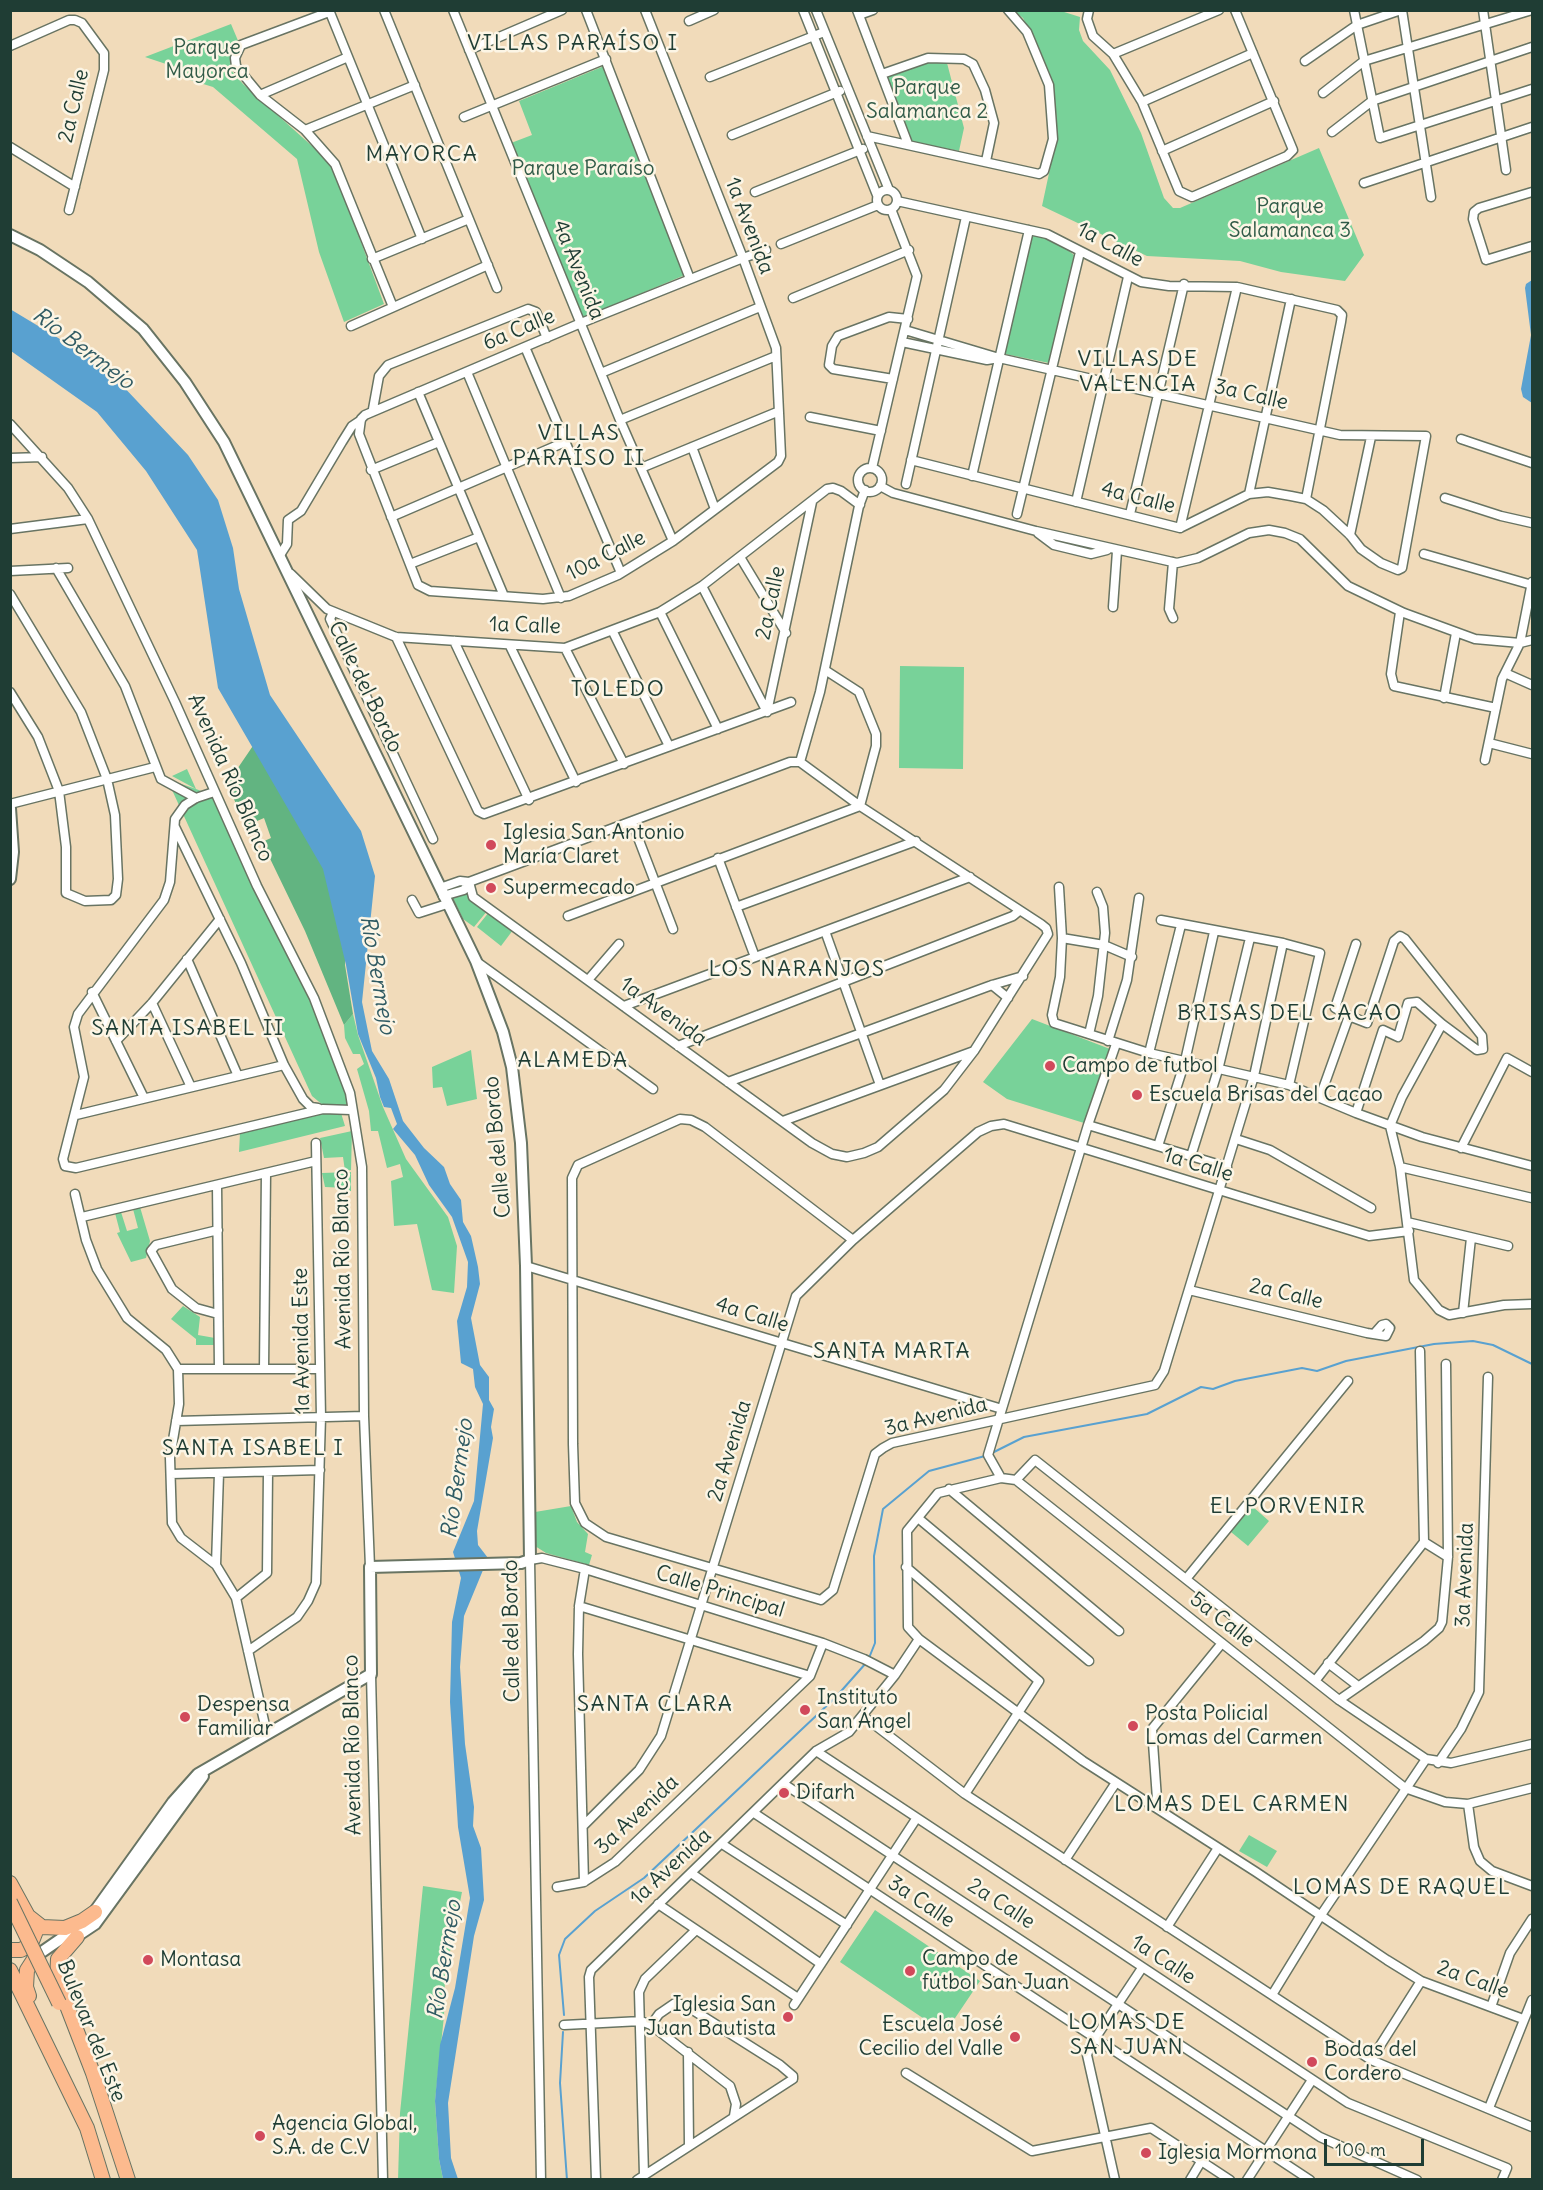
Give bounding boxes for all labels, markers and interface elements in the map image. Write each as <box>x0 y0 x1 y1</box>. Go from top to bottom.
district label: VILLAS PARAÍSO I <box>467 31 679 57</box>
park label: Parque Mayorca <box>165 35 249 85</box>
street label: 2a Calle <box>53 67 95 145</box>
park label: Parque Salamanca 2 <box>866 75 988 125</box>
district label: MAYORCA <box>366 142 478 168</box>
park label: Parque Paraíso <box>511 156 655 182</box>
street label: 1a Avenida <box>719 174 779 278</box>
park label: Parque Salamanca 3 <box>1229 194 1351 244</box>
street label: 4a Avenida <box>547 217 609 323</box>
street label: 1a Calle <box>1072 217 1148 273</box>
water label: Río Bermejo <box>27 302 139 396</box>
street label: 6a Calle <box>479 304 559 356</box>
district label: VILLAS DE VALENCIA <box>1078 347 1198 398</box>
street label: 3a Calle <box>1211 374 1291 416</box>
district label: VILLAS PARAÍSO II <box>512 421 646 472</box>
street label: 4a Calle <box>1098 477 1178 519</box>
street label: 10a Calle <box>562 525 650 587</box>
street label: 2a Calle <box>751 564 791 642</box>
street label: 1a Calle <box>489 612 561 640</box>
street label: Calle del Bordo <box>322 617 408 757</box>
district label: TOLEDO <box>571 677 665 703</box>
street label: Avenida Río Blanco <box>182 690 278 866</box>
place label: Iglesia San Antonio María Claret <box>503 820 685 870</box>
marker: Iglesia San Antonio María Claret <box>484 838 498 852</box>
place label: Supermecado <box>503 875 635 901</box>
marker: Supermecado <box>484 881 498 895</box>
water label: Río Bermejo <box>354 914 400 1036</box>
district label: LOS NARANJOS <box>709 957 885 983</box>
street label: 1a Avenida <box>615 972 711 1052</box>
district label: BRISAS DEL CACAO <box>1177 1001 1403 1027</box>
district label: SANTA ISABEL II <box>91 1016 285 1042</box>
district label: ALAMEDA <box>517 1048 629 1074</box>
place label: Campo de futbol <box>1062 1053 1218 1079</box>
marker: Campo de futbol <box>1043 1059 1057 1073</box>
street label: Calle del Bordo <box>479 1075 517 1219</box>
place label: Escuela Brisas del Cacao <box>1149 1082 1383 1108</box>
marker: Escuela Brisas del Cacao <box>1130 1088 1144 1102</box>
street label: 1a Calle <box>1160 1142 1236 1188</box>
street label: Avenida Río Blanco <box>329 1168 357 1350</box>
street label: 1a Avenida Este <box>288 1268 316 1414</box>
street label: 2a Calle <box>1247 1273 1325 1315</box>
street label: 4a Calle <box>712 1292 792 1338</box>
district label: SANTA MARTA <box>813 1339 971 1365</box>
street label: 3a Avenida <box>882 1392 990 1442</box>
street label: 2a Avenida <box>703 1397 757 1505</box>
water label: Río Bermejo <box>437 1418 479 1540</box>
district label: SANTA ISABEL I <box>162 1436 344 1462</box>
district label: EL PORVENIR <box>1210 1494 1366 1520</box>
street label: 3a Avenida <box>1451 1522 1479 1628</box>
street label: Calle del Bordo <box>498 1559 526 1703</box>
street label: Calle Principal <box>652 1560 788 1624</box>
street label: 5a Calle <box>1185 1587 1259 1653</box>
street label: Avenida Río Blanco <box>339 1654 367 1836</box>
place label: Instituto San Ángel <box>817 1685 911 1735</box>
place label: Despensa Familiar <box>197 1692 290 1742</box>
district label: SANTA CLARA <box>577 1692 733 1718</box>
place label: Posta Policial Lomas del Carmen <box>1145 1701 1322 1751</box>
marker: Instituto San Ángel <box>798 1703 812 1717</box>
marker: Despensa Familiar <box>178 1710 192 1724</box>
marker: Posta Policial Lomas del Carmen <box>1126 1719 1140 1733</box>
street label: 3a Avenida <box>590 1770 684 1860</box>
place label: Difarh <box>796 1780 855 1806</box>
marker: Difarh <box>777 1786 791 1800</box>
district label: LOMAS DEL CARMEN <box>1114 1792 1350 1818</box>
street label: 1a Avenida <box>625 1823 717 1911</box>
street label: 3a Calle <box>883 1871 959 1933</box>
street label: 2a Calle <box>963 1873 1039 1935</box>
district label: LOMAS DE RAQUEL <box>1293 1875 1511 1901</box>
water label: Río Bermejo <box>423 1899 467 2021</box>
street label: 1a Calle <box>1126 1930 1200 1990</box>
place label: Campo de fútbol San Juan <box>922 1946 1069 1996</box>
place label: Montasa <box>160 1947 241 1973</box>
marker: Montasa <box>141 1953 155 1967</box>
street label: 2a Calle <box>1434 1955 1512 2005</box>
street label: Bulevar del Este <box>51 1956 131 2106</box>
marker: Campo de fútbol San Juan <box>903 1964 917 1978</box>
place label: Iglesia San Juan Bautista <box>646 1992 776 2042</box>
marker: Iglesia San Juan Bautista <box>781 2010 795 2024</box>
district label: LOMAS DE SAN JUAN <box>1068 2010 1186 2062</box>
place label: Escuela José Cecilio del Valle <box>859 2012 1003 2062</box>
marker: Escuela José Cecilio del Valle <box>1008 2030 1022 2044</box>
place label: Bodas del Cordero <box>1324 2037 1417 2087</box>
marker: Bodas del Cordero <box>1305 2055 1319 2069</box>
place label: Agencia Global, S.A. de C.V <box>272 2111 417 2161</box>
scale bar <box>1327 2127 1428 2165</box>
marker: Agencia Global, S.A. de C.V <box>253 2129 267 2143</box>
text: 100 m <box>1335 2138 1386 2161</box>
place label: Iglesia Mormona <box>1158 2140 1317 2166</box>
marker: Iglesia Mormona <box>1139 2146 1153 2160</box>

